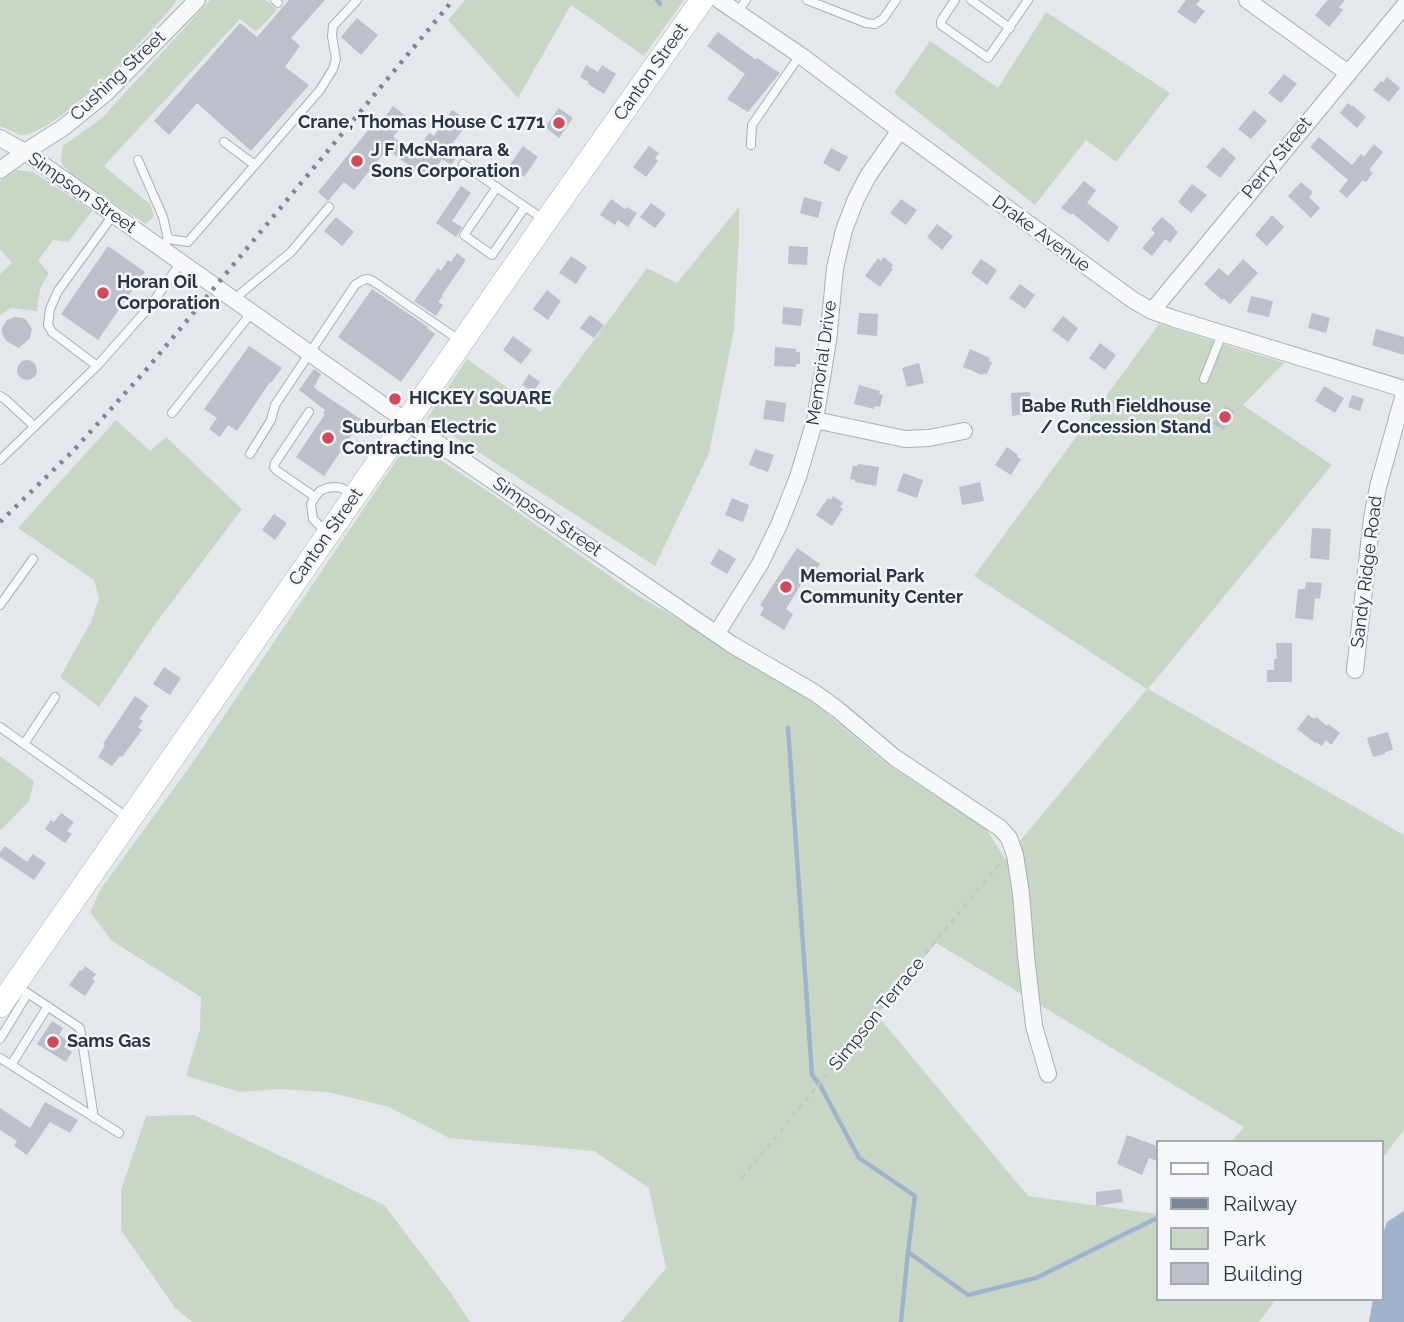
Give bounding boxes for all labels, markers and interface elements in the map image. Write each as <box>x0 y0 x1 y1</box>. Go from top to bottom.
street label: Canton Street <box>609 19 693 125</box>
street label: Cushing Street <box>66 26 170 126</box>
place label: Crane, Thomas House C 1771 <box>298 112 545 134</box>
street label: Perry Street <box>1238 113 1316 203</box>
marker: Crane, Thomas House C 1771 <box>551 115 567 131</box>
place label: J F McNamara & Sons Corporation <box>371 140 520 182</box>
street label: Simpson Street <box>24 148 140 238</box>
marker: J F McNamara & Sons Corporation <box>349 153 365 169</box>
street label: Drake Avenue <box>988 191 1094 277</box>
place label: Horan Oil Corporation <box>117 272 220 314</box>
marker: Horan Oil Corporation <box>95 285 111 301</box>
street label: Memorial Drive <box>803 299 841 427</box>
place label: HICKEY SQUARE <box>409 388 551 410</box>
marker: HICKEY SQUARE <box>387 391 403 407</box>
place label: Babe Ruth Fieldhouse / Concession Stand <box>1021 396 1211 438</box>
marker: Babe Ruth Fieldhouse / Concession Stand <box>1217 409 1233 425</box>
place label: Suburban Electric Contracting Inc <box>342 417 497 460</box>
marker: Suburban Electric Contracting Inc <box>320 430 336 446</box>
street label: Simpson Street <box>488 473 606 561</box>
street label: Canton Street <box>284 484 368 590</box>
street label: Sandy Ridge Road <box>1347 495 1387 649</box>
place label: Memorial Park Community Center <box>800 566 963 608</box>
marker: Memorial Park Community Center <box>778 579 794 595</box>
street label: Simpson Terrace <box>825 953 929 1075</box>
place label: Sams Gas <box>67 1031 151 1053</box>
marker: Sams Gas <box>45 1034 61 1050</box>
legend <box>1156 1140 1383 1301</box>
text: Road <box>1223 1156 1273 1181</box>
text: Railway <box>1223 1191 1297 1216</box>
text: Park <box>1223 1226 1266 1251</box>
text: Building <box>1223 1261 1303 1286</box>

